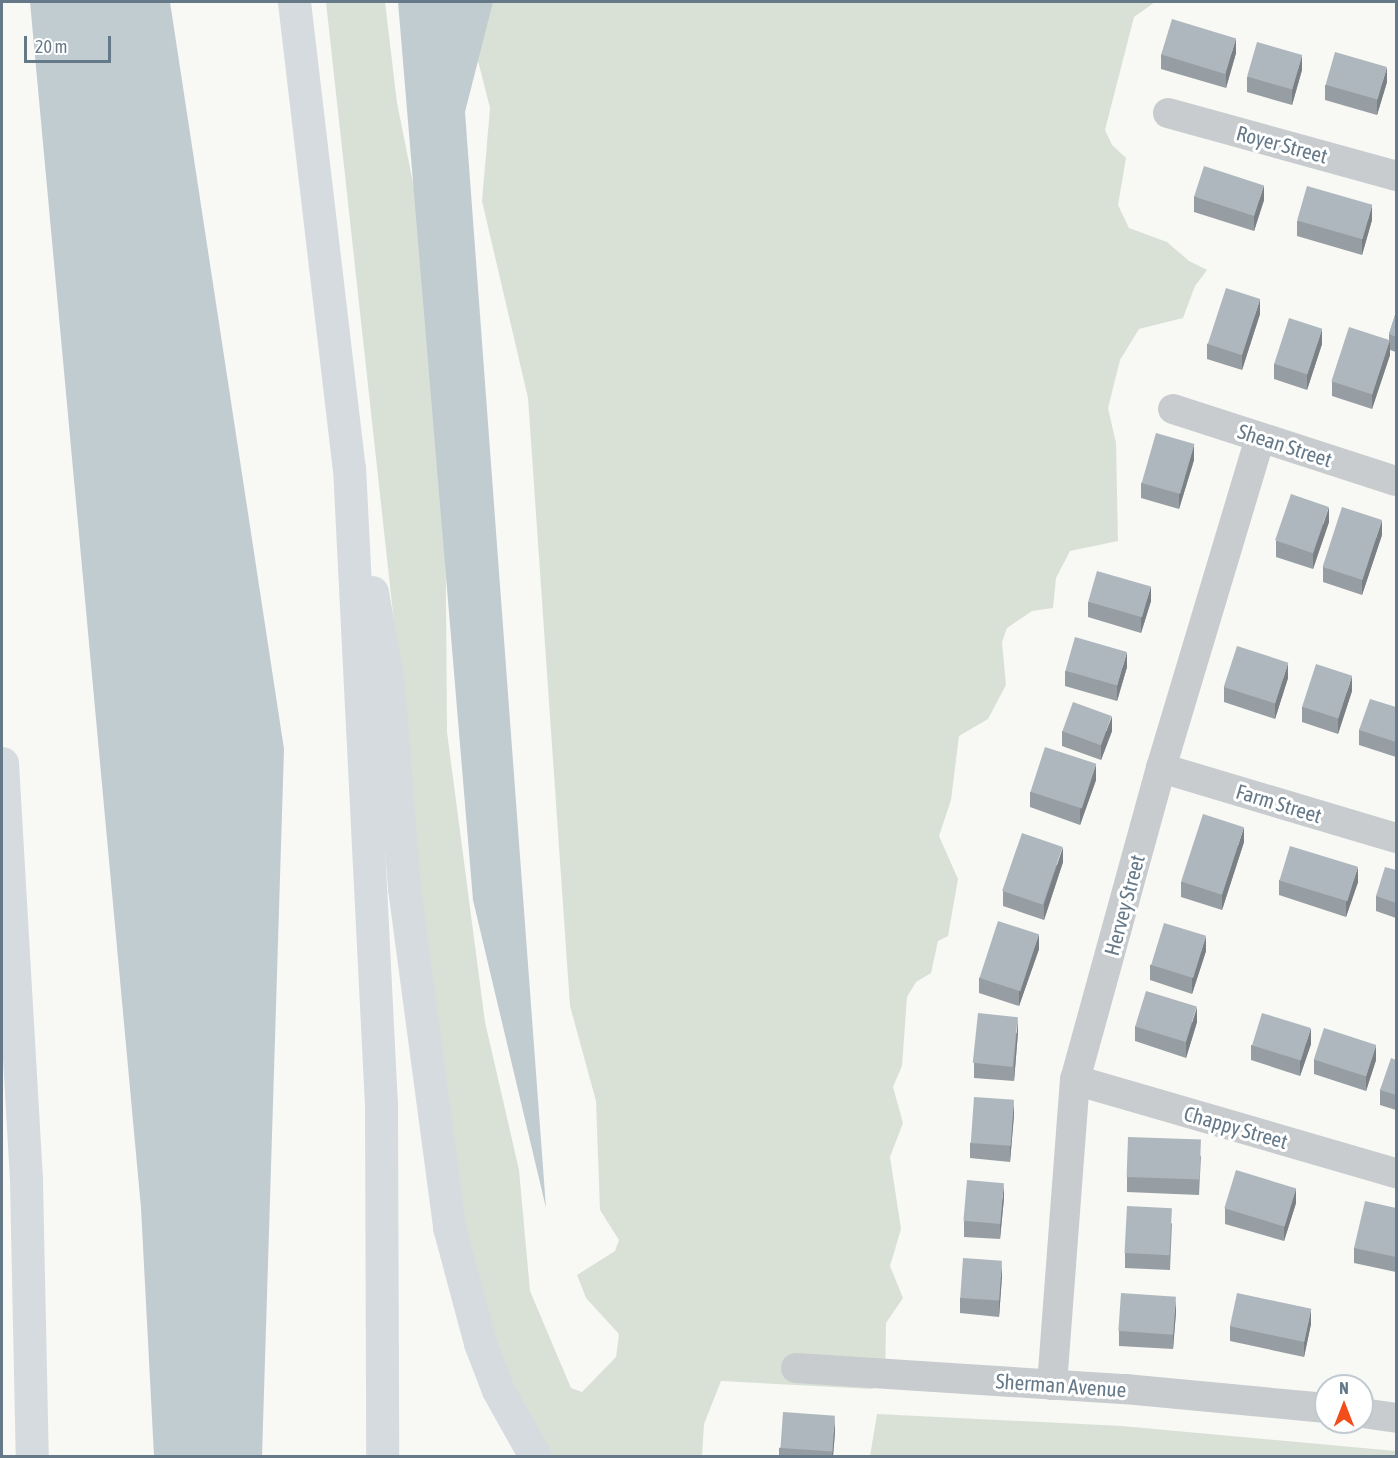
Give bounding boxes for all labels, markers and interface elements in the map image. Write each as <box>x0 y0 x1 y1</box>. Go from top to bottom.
scale bar <box>27 24 114 62</box>
text: 20 m <box>35 36 67 57</box>
street label: Royer Street <box>1234 120 1330 168</box>
street label: Shean Street <box>1235 418 1335 472</box>
street label: Farm Street <box>1233 778 1325 828</box>
street label: Hervey Street <box>1098 852 1150 958</box>
street label: Chappy Street <box>1181 1100 1291 1154</box>
street label: Sherman Avenue <box>995 1368 1127 1402</box>
north arrow <box>1314 1374 1374 1434</box>
text: N <box>1339 1379 1349 1397</box>

